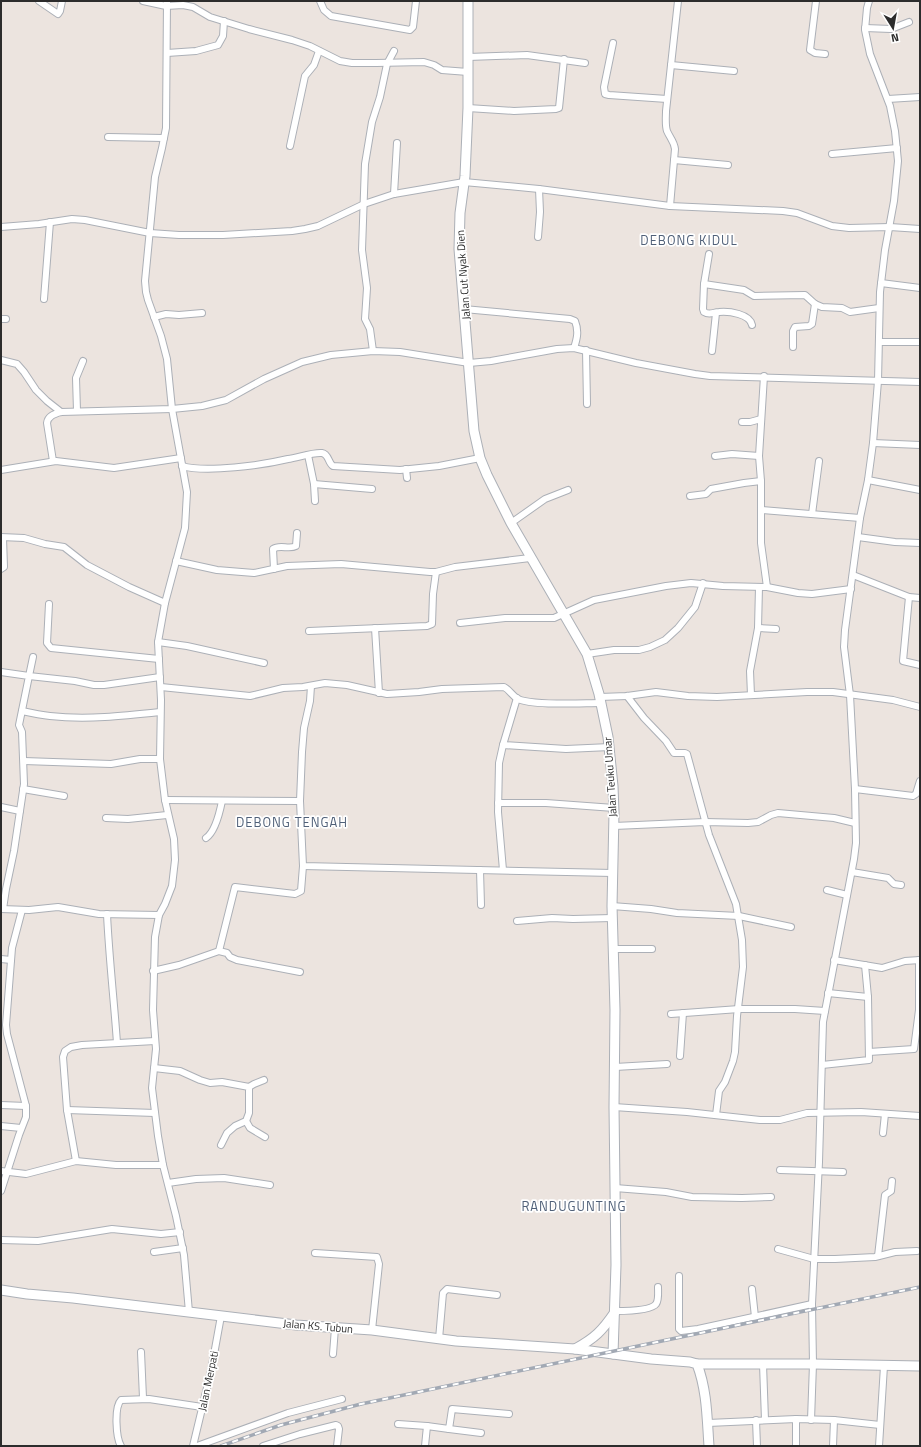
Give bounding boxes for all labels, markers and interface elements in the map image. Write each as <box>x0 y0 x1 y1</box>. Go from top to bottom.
north arrow <box>873 8 913 48</box>
text: N <box>890 29 900 46</box>
street label: Jalan Cut Nyak Dien <box>452 230 474 320</box>
district label: DEBONG KIDUL <box>640 230 738 250</box>
street label: Jalan Teuku Umar <box>599 736 621 818</box>
district label: DEBONG TENGAH <box>236 812 348 832</box>
district label: RANDUGUNTING <box>521 1196 627 1216</box>
street label: Jalan KS. Tubun <box>282 1315 354 1337</box>
street label: Jalan Merpati <box>194 1349 222 1413</box>

